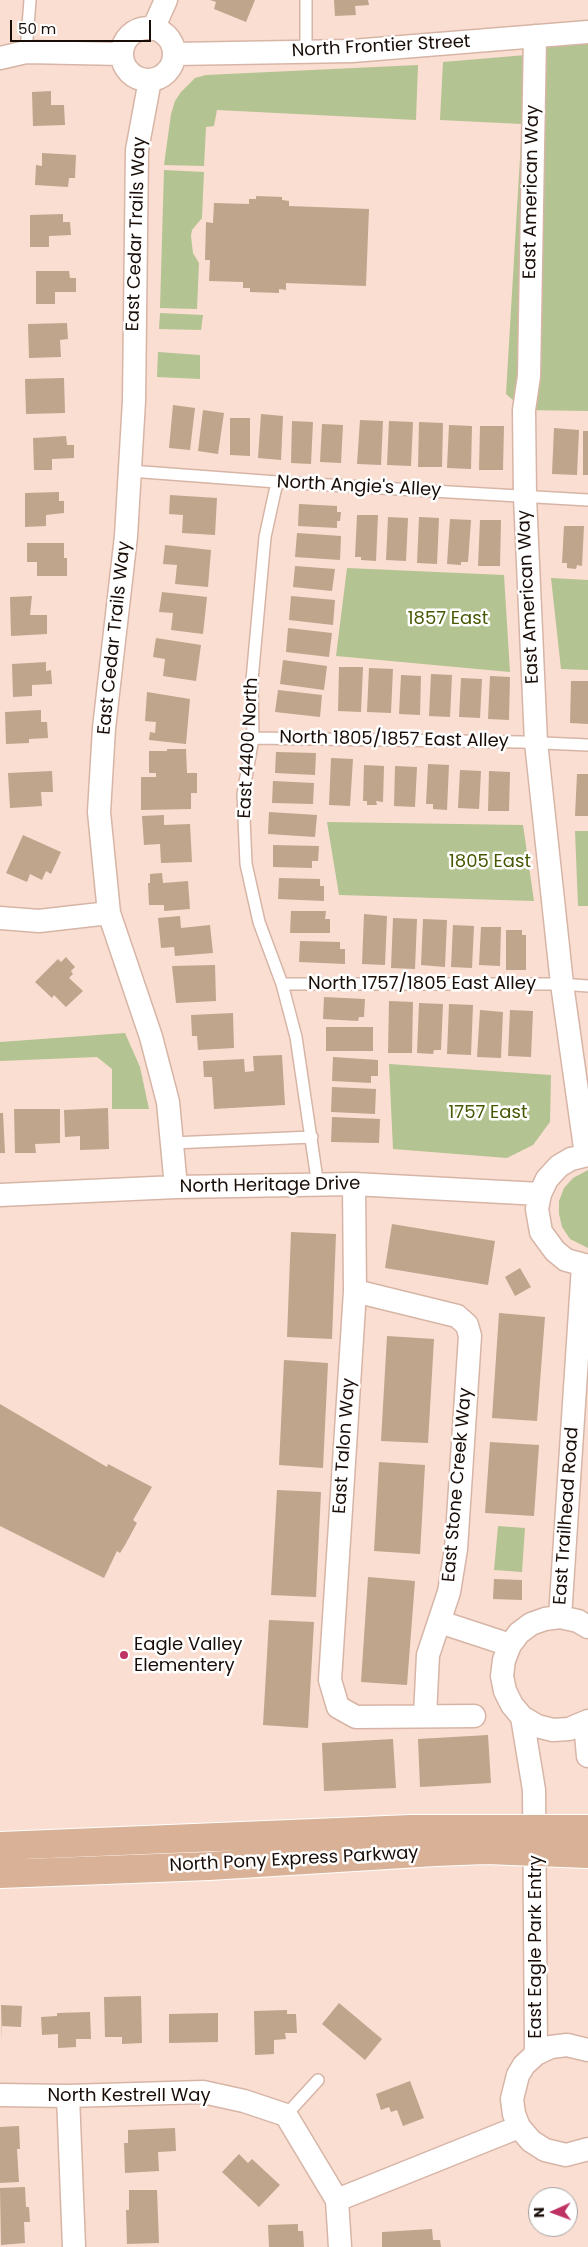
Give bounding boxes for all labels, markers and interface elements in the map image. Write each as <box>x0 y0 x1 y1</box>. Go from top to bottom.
scale bar <box>12 10 154 42</box>
text: 50 m <box>18 18 56 39</box>
street label: North Frontier Street <box>291 32 471 62</box>
street label: East American Way <box>520 105 544 279</box>
street label: East Cedar Trails Way <box>123 136 151 332</box>
street label: North Angie's Alley <box>276 472 442 502</box>
street label: East American Way <box>514 509 544 685</box>
street label: East Cedar Trails Way <box>94 540 136 736</box>
park label: 1857 East <box>408 608 488 630</box>
street label: East 4400 North <box>235 677 263 819</box>
street label: North 1805/1857 East Alley <box>279 727 509 753</box>
park label: 1805 East <box>449 851 531 873</box>
street label: North 1757/1805 East Alley <box>308 973 536 995</box>
park label: 1757 East <box>449 1102 527 1124</box>
street label: North Heritage Drive <box>180 1174 360 1198</box>
street label: East Talon Way <box>329 1377 361 1515</box>
street label: East Stone Creek Way <box>439 1387 477 1583</box>
street label: East Trailhead Road <box>550 1426 584 1606</box>
place label: Eagle Valley Elementery <box>134 1634 242 1676</box>
marker: Eagle Valley Elementery <box>118 1649 130 1661</box>
street label: North Pony Express Parkway <box>169 1843 419 1877</box>
street label: East Eagle Park Entry <box>525 1855 547 2039</box>
street label: North Kestrell Way <box>47 2085 211 2107</box>
north arrow <box>528 2187 578 2237</box>
text: N <box>529 2207 549 2218</box>

